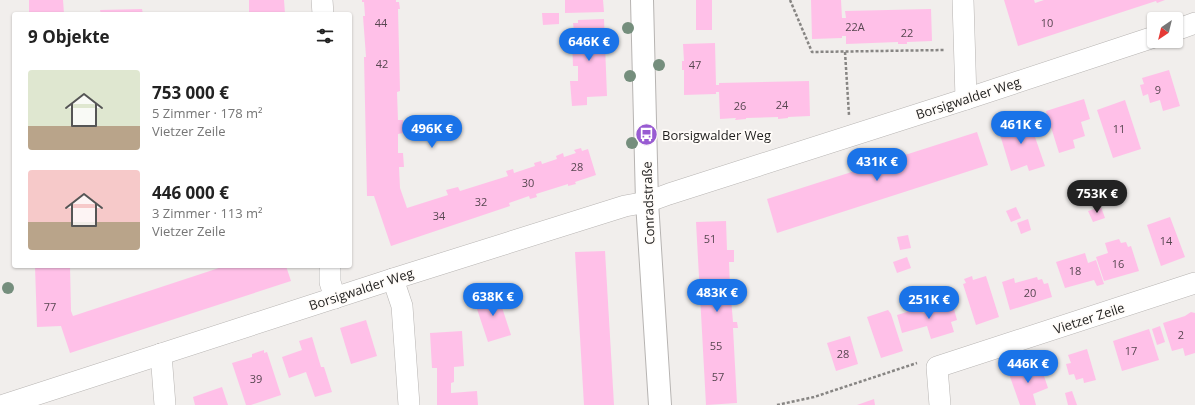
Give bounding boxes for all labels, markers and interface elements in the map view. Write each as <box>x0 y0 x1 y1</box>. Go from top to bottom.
north arrow <box>1147 12 1183 48</box>
map controls <box>1147 12 1183 48</box>
house number: 44 <box>375 15 388 30</box>
house number: 10 <box>1041 15 1053 30</box>
house number: 22A <box>845 19 865 34</box>
text: 9 Objekte <box>28 25 110 48</box>
icon: filters <box>314 25 336 47</box>
house number: 22 <box>901 25 913 40</box>
pin: 646K € <box>556 28 622 62</box>
text: 646K € <box>568 32 610 50</box>
house number: 42 <box>376 56 388 71</box>
house number: 47 <box>689 57 701 72</box>
street label: Borsigwalder Weg <box>913 73 1023 123</box>
text: 753 000 € <box>152 81 229 104</box>
house number: 9 <box>1155 82 1161 97</box>
icon: home <box>60 86 108 134</box>
house number: 24 <box>776 97 789 112</box>
house number: 26 <box>734 98 746 113</box>
text: 5 Zimmer · 178 m² <box>152 104 263 122</box>
pin: 461K € <box>988 111 1054 145</box>
pin: 496K € <box>399 115 465 149</box>
text: 461K € <box>1000 115 1042 133</box>
text: 496K € <box>411 119 453 137</box>
house number: 11 <box>1113 121 1125 136</box>
text: Vietzer Zeile <box>152 122 226 140</box>
bus stop icon: Borsigwalder Weg <box>633 122 659 148</box>
place label: Borsigwalder Weg <box>662 126 771 144</box>
pin: 431K € <box>844 148 910 182</box>
text: 431K € <box>856 152 898 170</box>
house number: 28 <box>571 159 583 174</box>
street label: Conradstraße <box>638 161 658 245</box>
house number: 30 <box>522 175 534 190</box>
pin: 753K € <box>1064 180 1130 214</box>
text: 446 000 € <box>152 181 229 204</box>
text: 753K € <box>1076 184 1118 202</box>
icon: home <box>60 186 108 234</box>
house number: 32 <box>475 194 487 209</box>
text: 3 Zimmer · 113 m² <box>152 204 263 222</box>
house number: 34 <box>433 208 446 223</box>
text: Vietzer Zeile <box>152 222 226 240</box>
house number: 51 <box>704 231 716 246</box>
house number: 14 <box>1160 233 1173 248</box>
house number: 16 <box>1112 256 1124 271</box>
house number: 18 <box>1069 263 1081 278</box>
street label: Borsigwalder Weg <box>306 264 416 314</box>
pin: 483K € <box>684 279 750 313</box>
pin: 638K € <box>460 283 526 317</box>
text: 483K € <box>696 283 738 301</box>
house number: 20 <box>1024 285 1036 300</box>
pin: 251K € <box>896 286 962 320</box>
text: 638K € <box>472 287 514 305</box>
text: 251K € <box>908 290 950 308</box>
street label: Vietzer Zeile <box>1051 298 1127 338</box>
house number: 77 <box>44 299 56 314</box>
house number: 2 <box>1178 327 1184 342</box>
house number: 55 <box>710 338 722 353</box>
house number: 17 <box>1125 343 1137 358</box>
house number: 28 <box>837 346 849 361</box>
pin: 446K € <box>995 350 1061 384</box>
text: 446K € <box>1007 354 1049 372</box>
house number: 57 <box>712 369 724 384</box>
house number: 39 <box>250 371 262 386</box>

